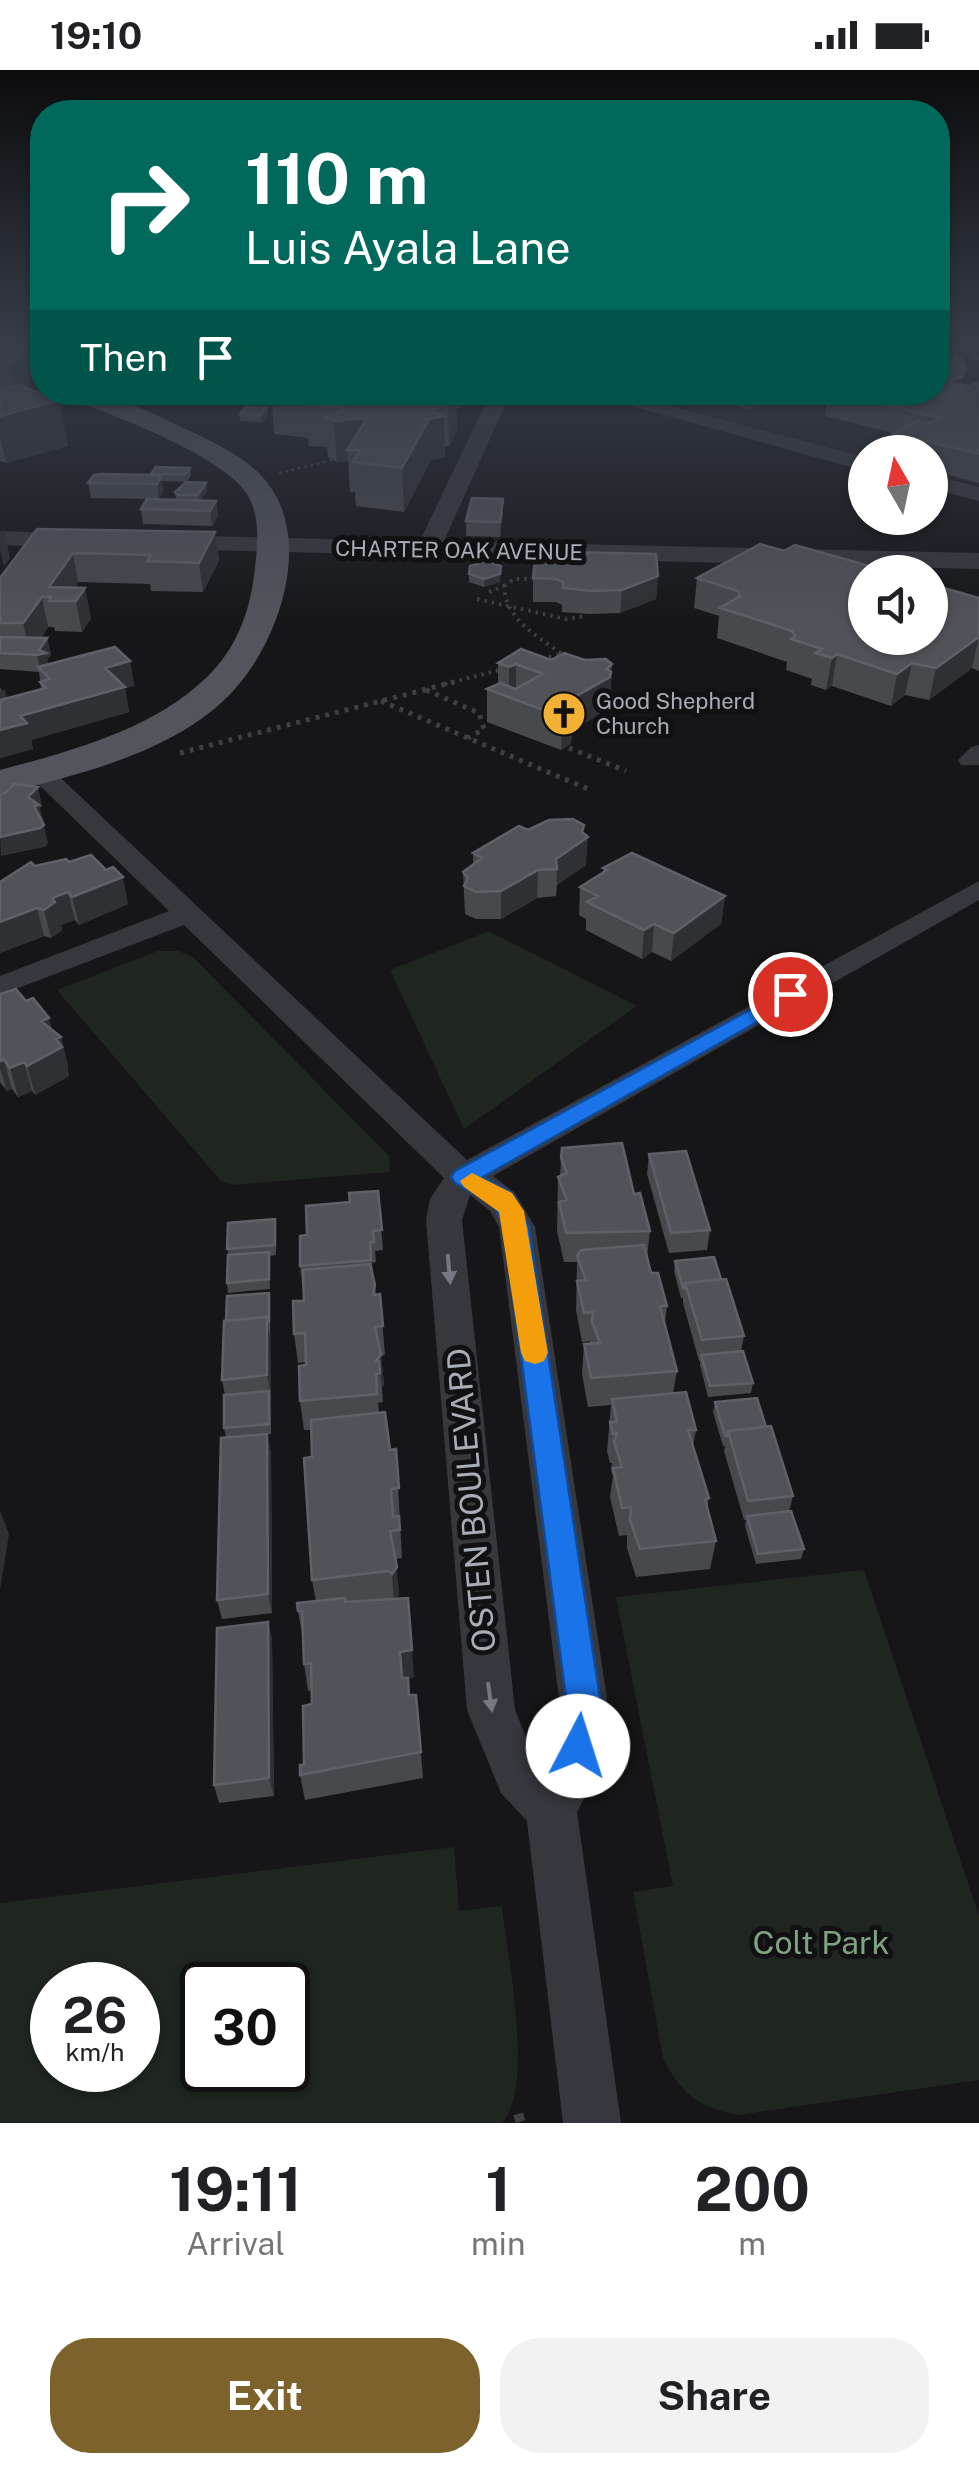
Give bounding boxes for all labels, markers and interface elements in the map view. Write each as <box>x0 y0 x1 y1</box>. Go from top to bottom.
text: 19:10 <box>50 13 142 58</box>
text: 110 m <box>245 137 429 220</box>
icon: right <box>80 140 210 270</box>
text: Luis Ayala Lane <box>245 221 571 274</box>
icon: arrive <box>188 330 243 385</box>
text: Then <box>80 335 168 380</box>
north arrow <box>848 435 948 535</box>
map controls <box>848 435 948 655</box>
street label: CHARTER OAK AVENUE <box>335 535 583 565</box>
button: sound <box>848 555 948 655</box>
place label: Good Shepherd Church <box>596 688 755 739</box>
church icon: Good Shepherd Church <box>541 691 587 737</box>
pin <box>748 952 833 1037</box>
icon: arrive <box>763 967 818 1022</box>
one-way arrow <box>441 1253 457 1285</box>
street label: OSTEN BOULEVARD <box>439 1346 503 1654</box>
one-way arrow <box>483 1681 499 1713</box>
position arrow <box>526 1694 630 1798</box>
park label: Colt Park <box>752 1924 890 1961</box>
speed limit sign: 30 <box>180 1962 310 2092</box>
text: 26 <box>63 1985 127 2044</box>
text: km/h <box>66 2037 124 2067</box>
text: 19:11 <box>169 2154 302 2225</box>
text: 1 <box>485 2154 511 2225</box>
text: 200 <box>695 2154 810 2225</box>
text: Arrival <box>186 2225 285 2262</box>
text: min <box>471 2225 525 2262</box>
text: m <box>738 2225 766 2262</box>
button: Exit <box>50 2338 480 2453</box>
button: Share <box>500 2338 929 2453</box>

